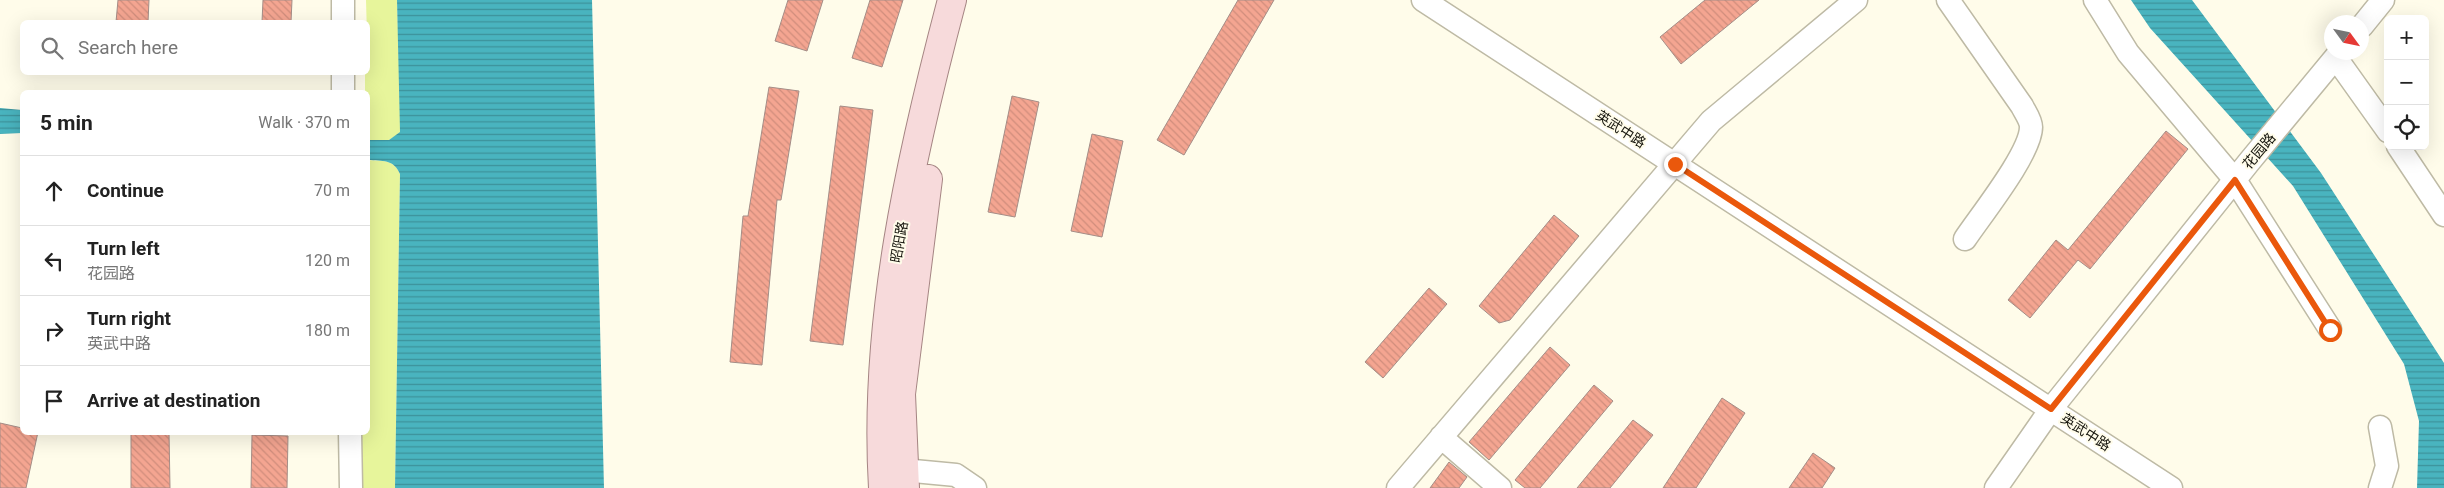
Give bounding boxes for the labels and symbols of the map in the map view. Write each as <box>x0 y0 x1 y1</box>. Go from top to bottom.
north arrow <box>2324 15 2369 60</box>
street label: 英武中路 <box>1593 107 1649 151</box>
street label: 花园路 <box>2239 130 2279 172</box>
route end <box>1664 153 1687 176</box>
street label: 昭阳路 <box>887 220 911 264</box>
route start <box>2319 319 2342 342</box>
street label: 英武中路 <box>2058 410 2114 454</box>

